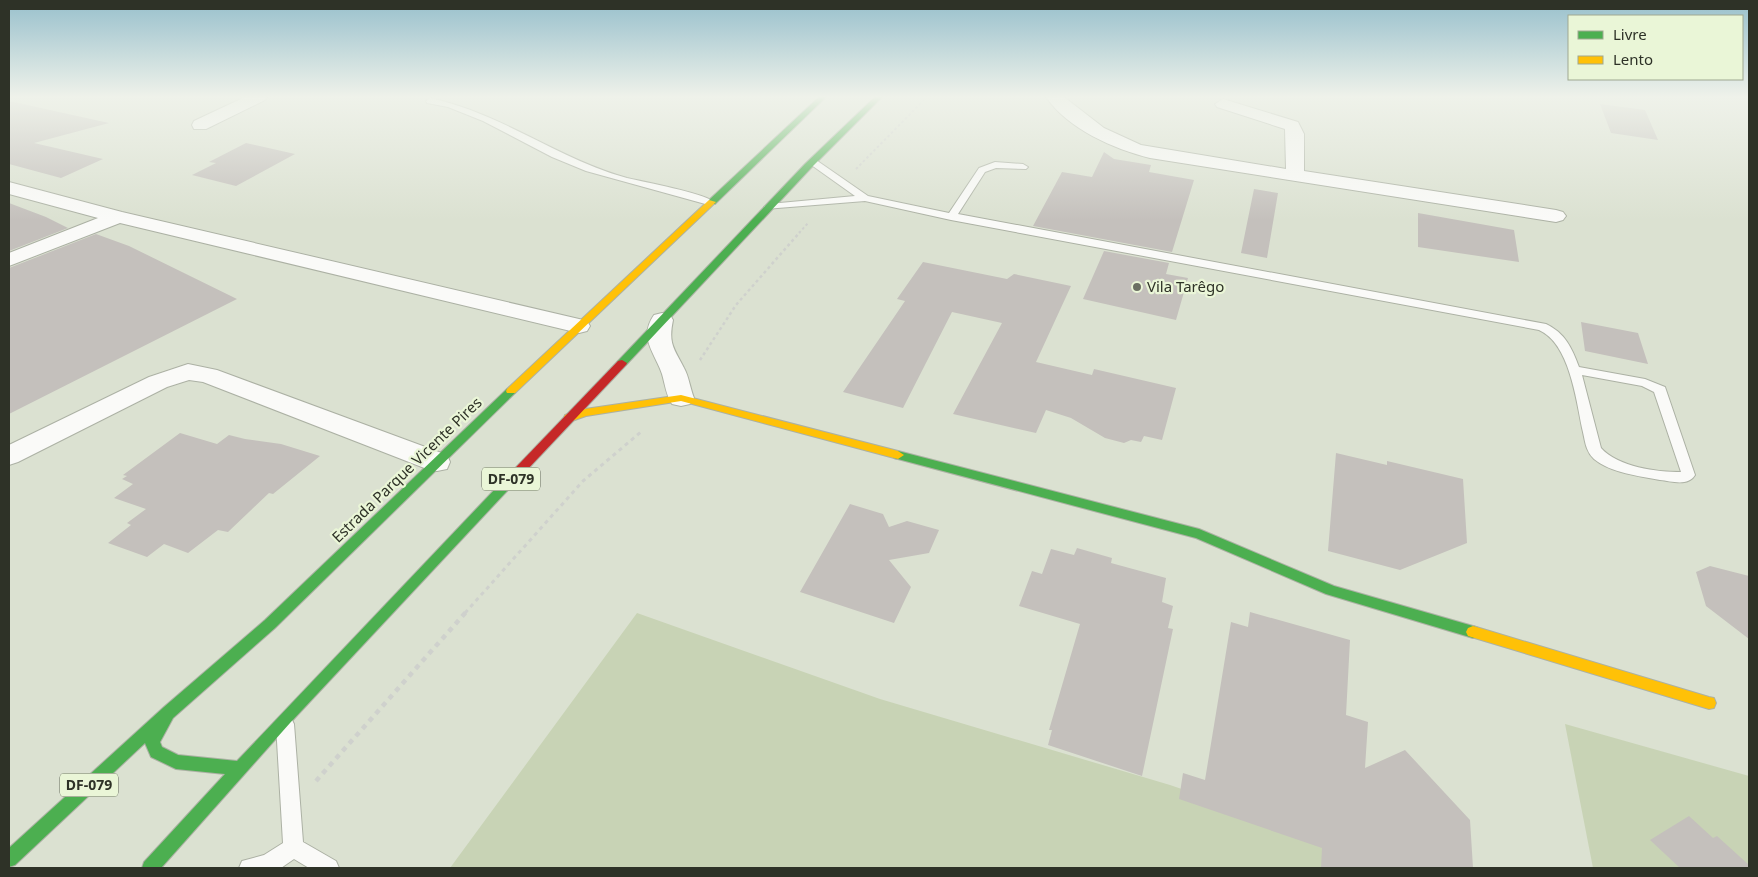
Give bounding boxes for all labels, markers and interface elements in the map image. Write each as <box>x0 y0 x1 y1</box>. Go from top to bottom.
legend <box>1568 15 1743 80</box>
text: Livre <box>1613 24 1647 44</box>
text: Lento <box>1613 49 1653 69</box>
place label: Vila Tarêgo <box>1147 276 1224 296</box>
marker: Vila Tarêgo <box>1131 281 1143 293</box>
street label: Estrada Parque Vicente Pires <box>327 392 486 546</box>
road number: DF-079 <box>482 468 540 490</box>
road number: DF-079 <box>60 774 118 796</box>

